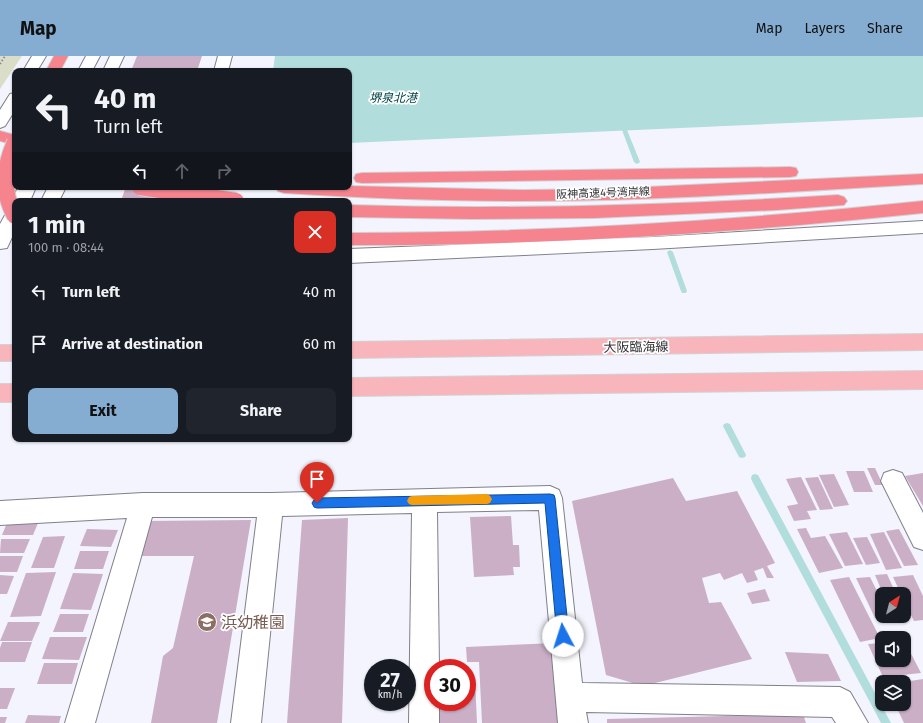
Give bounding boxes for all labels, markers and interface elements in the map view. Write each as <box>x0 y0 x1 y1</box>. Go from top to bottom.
text: Map <box>20 17 57 40</box>
text: Map <box>756 20 782 37</box>
text: Layers <box>804 20 845 37</box>
text: Share <box>867 20 903 37</box>
text: 40 m <box>94 82 157 115</box>
icon: left <box>28 84 80 136</box>
water label: 堺泉北港 <box>369 91 419 105</box>
text: Turn left <box>94 116 163 138</box>
icon: left <box>129 160 151 182</box>
icon: ahead <box>171 160 193 182</box>
icon: right <box>213 160 235 182</box>
street label: 阪神高速4号湾岸線 <box>556 185 650 201</box>
text: 1 min <box>28 211 86 239</box>
button: close <box>294 211 336 253</box>
text: 100 m · 08:44 <box>28 240 104 255</box>
icon: left <box>28 281 50 303</box>
text: Turn left <box>62 283 120 301</box>
text: 40 m <box>303 283 336 301</box>
icon: arrive <box>28 333 50 355</box>
text: Arrive at destination <box>62 335 203 353</box>
text: 60 m <box>303 335 336 353</box>
street label: 大阪臨海線 <box>603 339 669 355</box>
button: Exit <box>28 388 178 434</box>
button: Share <box>186 388 336 434</box>
pin <box>300 462 334 503</box>
icon: arrive <box>306 468 328 490</box>
north arrow <box>875 587 911 623</box>
map controls <box>875 587 911 711</box>
school or university icon: 浜幼稚園 <box>196 611 218 633</box>
place label: 浜幼稚園 <box>221 613 285 632</box>
position arrow <box>542 615 584 657</box>
button: sound <box>875 631 911 667</box>
speed limit sign: 30 <box>424 659 476 711</box>
text: 27 <box>380 668 400 692</box>
button: layers <box>875 675 911 711</box>
text: km/h <box>378 689 402 701</box>

